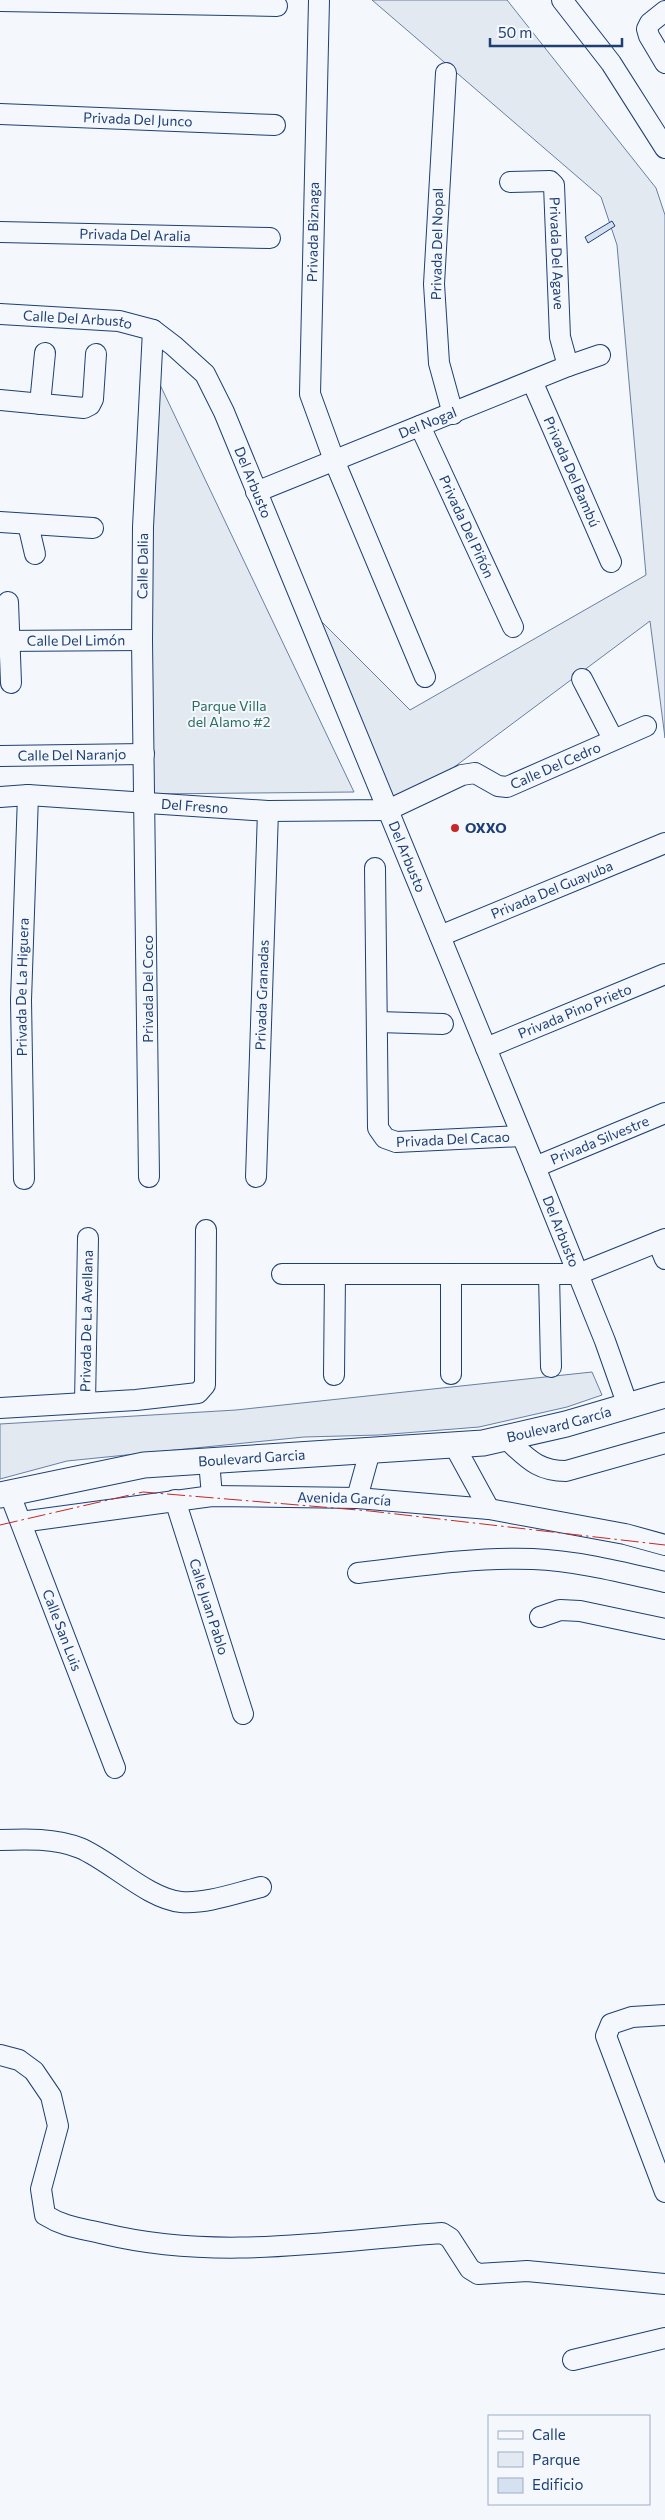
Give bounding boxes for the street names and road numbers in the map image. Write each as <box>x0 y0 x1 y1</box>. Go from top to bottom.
street label: Privada Del Junco <box>83 108 193 130</box>
street label: Privada Biznaga <box>303 182 322 282</box>
street label: Privada Del Nopal <box>427 188 446 300</box>
street label: Privada Del Agave <box>546 197 568 310</box>
street label: Privada Del Aralia <box>79 225 191 244</box>
street label: Calle Del Arbusto <box>23 306 135 332</box>
street label: Del Nogal <box>396 403 459 442</box>
street label: Privada Del Bambú <box>540 414 604 530</box>
street label: Del Arbusto <box>231 444 276 520</box>
street label: Privada Del Piñón <box>436 472 498 581</box>
street label: Calle Dalia <box>133 533 151 599</box>
street label: Calle Del Limón <box>27 631 125 649</box>
street label: Calle Del Cedro <box>507 738 603 793</box>
street label: Calle Del Naranjo <box>18 745 126 764</box>
street label: Del Fresno <box>160 795 229 816</box>
street label: Del Arbusto <box>385 818 430 895</box>
street label: Privada Del Guayuba <box>488 857 615 922</box>
street label: Privada De La Higuera <box>12 917 32 1056</box>
street label: Privada Del Coco <box>139 935 156 1043</box>
street label: Privada Granadas <box>251 939 272 1051</box>
street label: Privada Pino Prieto <box>515 980 634 1042</box>
street label: Privada Silvestre <box>548 1112 651 1168</box>
street label: Privada Del Cacao <box>396 1128 510 1150</box>
street label: Del Arbusto <box>539 1193 583 1269</box>
street label: Privada De La Avellana <box>76 1250 96 1392</box>
street label: Boulevard García <box>505 1402 613 1445</box>
street label: Boulevard Garcia <box>198 1446 306 1469</box>
street label: Avenida García <box>297 1488 392 1509</box>
street label: Calle Juan Pablo <box>186 1556 233 1657</box>
street label: Calle San Luis <box>39 1587 86 1673</box>

